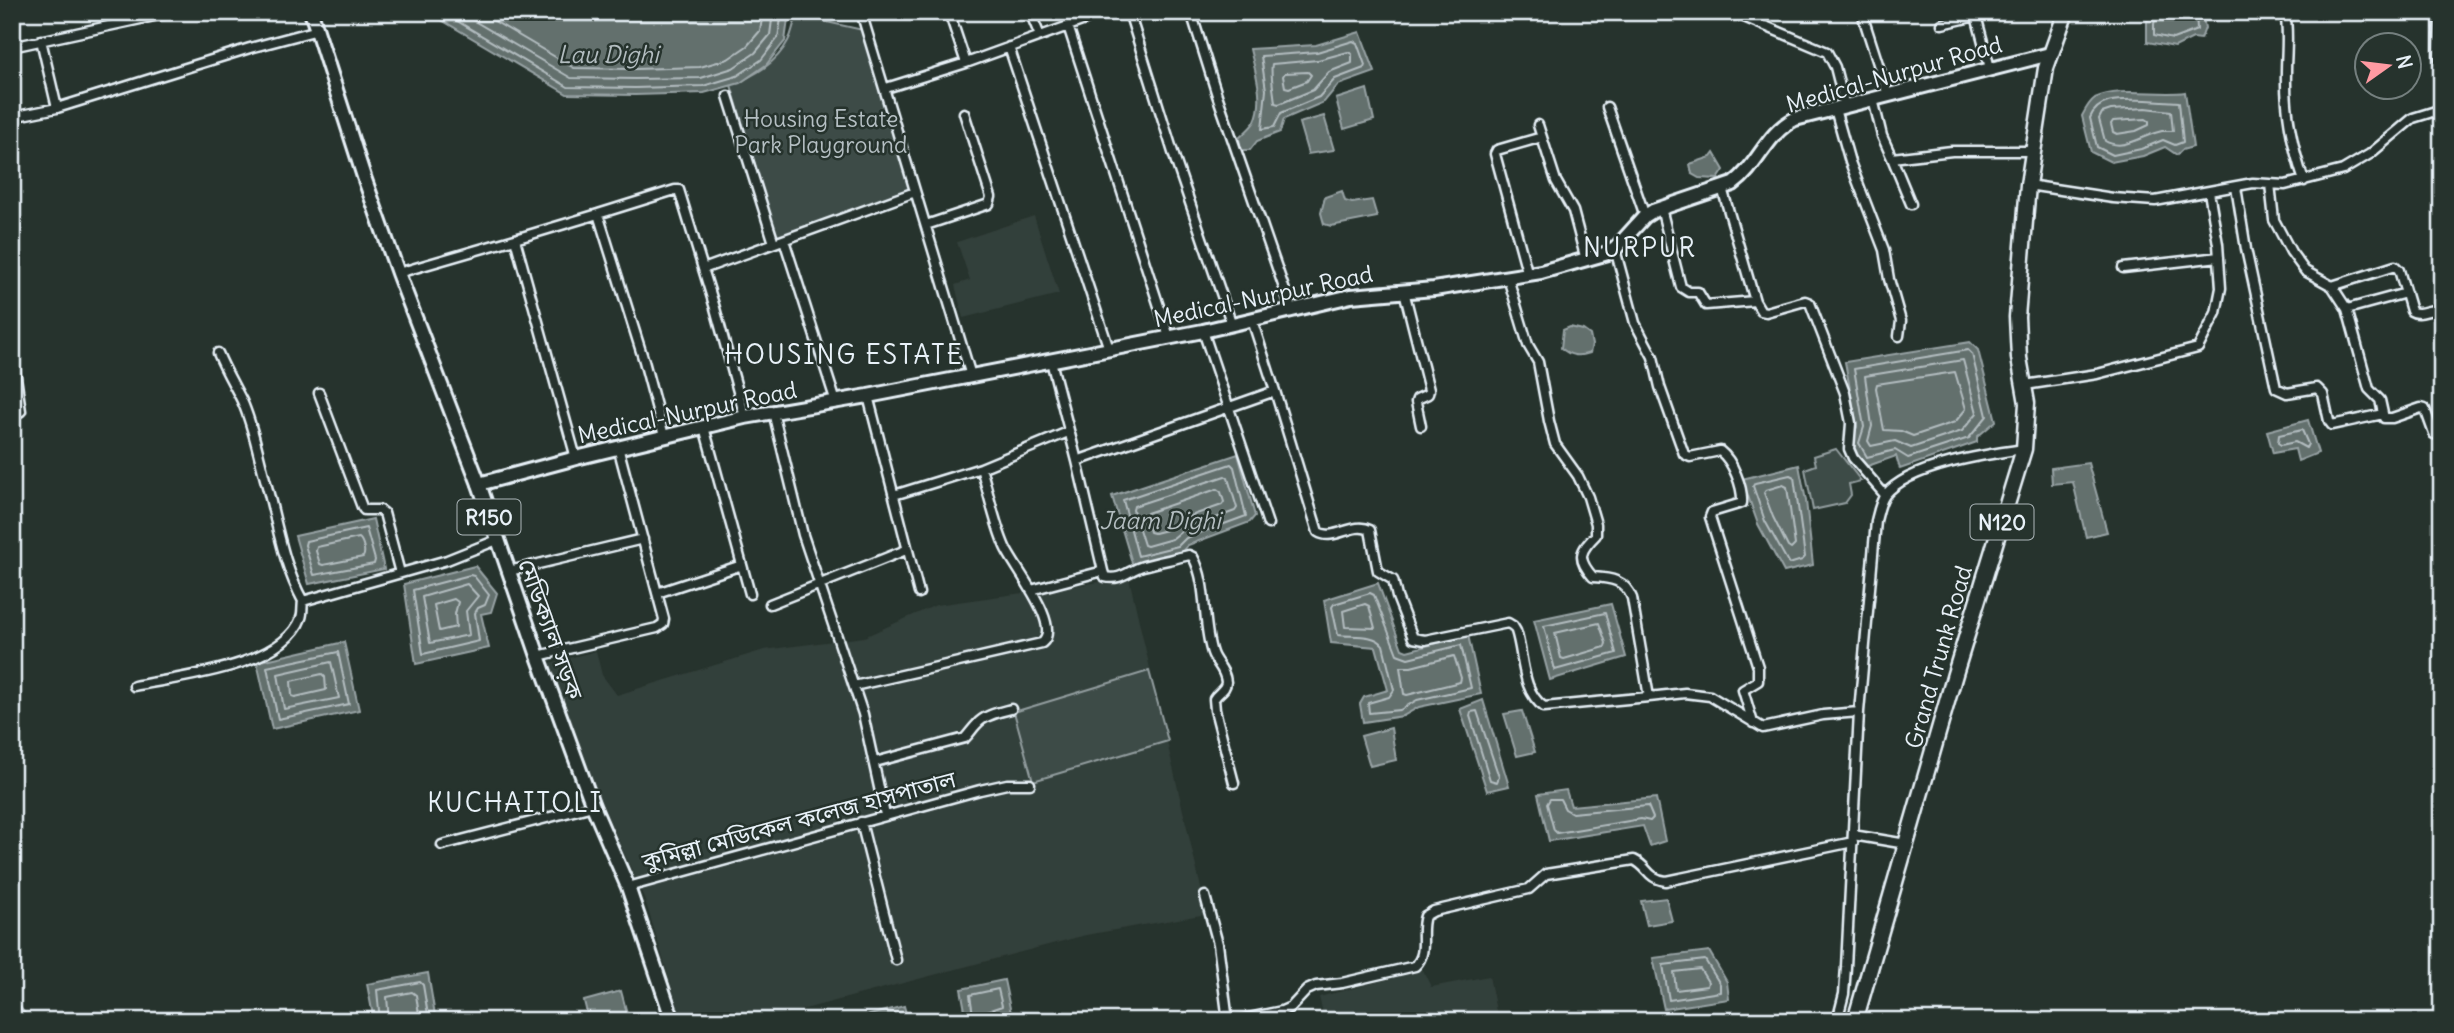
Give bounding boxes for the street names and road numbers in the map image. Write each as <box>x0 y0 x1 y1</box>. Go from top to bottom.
street label: Medical-Nurpur Road <box>1783 29 2005 119</box>
street label: Medical-Nurpur Road <box>1151 259 1375 333</box>
street label: Medical-Nurpur Road <box>575 375 799 449</box>
road number: R150 <box>458 500 520 534</box>
road number: N120 <box>1970 504 2034 540</box>
street label: মেডিক্যাল সড়ক <box>512 555 590 704</box>
street label: Grand Trunk Road <box>1898 562 1978 752</box>
street label: কুমিল্লা মেডিকেল কলেজ হাসপাতাল <box>638 764 960 876</box>

